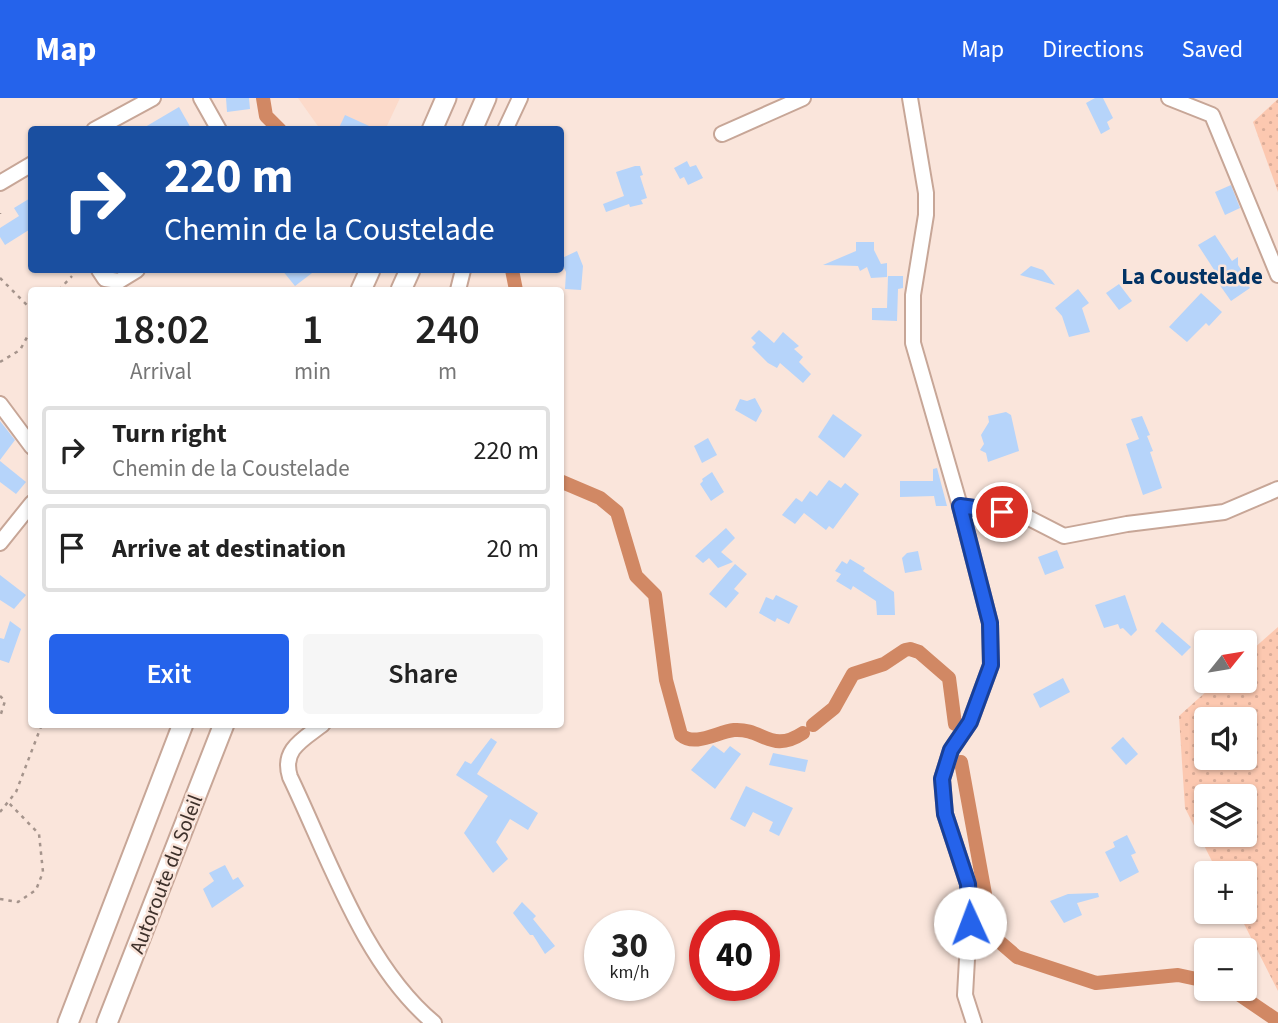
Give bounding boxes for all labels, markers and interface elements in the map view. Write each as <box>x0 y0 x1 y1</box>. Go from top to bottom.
text: Map <box>35 26 96 73</box>
text: Map <box>961 32 1004 67</box>
text: Directions <box>1042 32 1144 67</box>
text: Saved <box>1182 32 1243 67</box>
text: 220 m <box>164 142 293 212</box>
icon: right <box>49 154 140 245</box>
text: Chemin de la Coustelade <box>164 207 495 253</box>
district label: La Coustelade <box>1121 260 1263 293</box>
text: 18:02 <box>112 300 210 360</box>
text: 1 <box>302 300 323 360</box>
text: 240 <box>415 300 480 360</box>
text: Arrival <box>130 355 192 388</box>
text: min <box>294 355 331 388</box>
text: m <box>438 355 457 388</box>
text: Turn right <box>112 415 227 452</box>
icon: right <box>53 431 91 469</box>
text: 220 m <box>473 432 539 469</box>
text: Chemin de la Coustelade <box>112 452 350 485</box>
pin <box>972 482 1032 542</box>
icon: arrive <box>983 493 1021 531</box>
icon: arrive <box>53 529 91 567</box>
text: Arrive at destination <box>112 530 346 567</box>
text: 20 m <box>486 530 539 567</box>
north arrow <box>1194 630 1256 693</box>
map controls <box>1194 630 1257 1001</box>
button: Exit <box>49 634 289 714</box>
button: Share <box>303 634 543 714</box>
button: sound <box>1194 707 1257 770</box>
button: layers <box>1194 784 1257 847</box>
street label: Autoroute du Soleil <box>122 790 210 958</box>
button: + <box>1194 861 1257 924</box>
position arrow <box>933 886 1007 960</box>
speed limit sign: 40 <box>689 910 780 1001</box>
text: 30 <box>611 921 648 971</box>
button: − <box>1194 938 1257 1001</box>
text: km/h <box>610 960 649 985</box>

